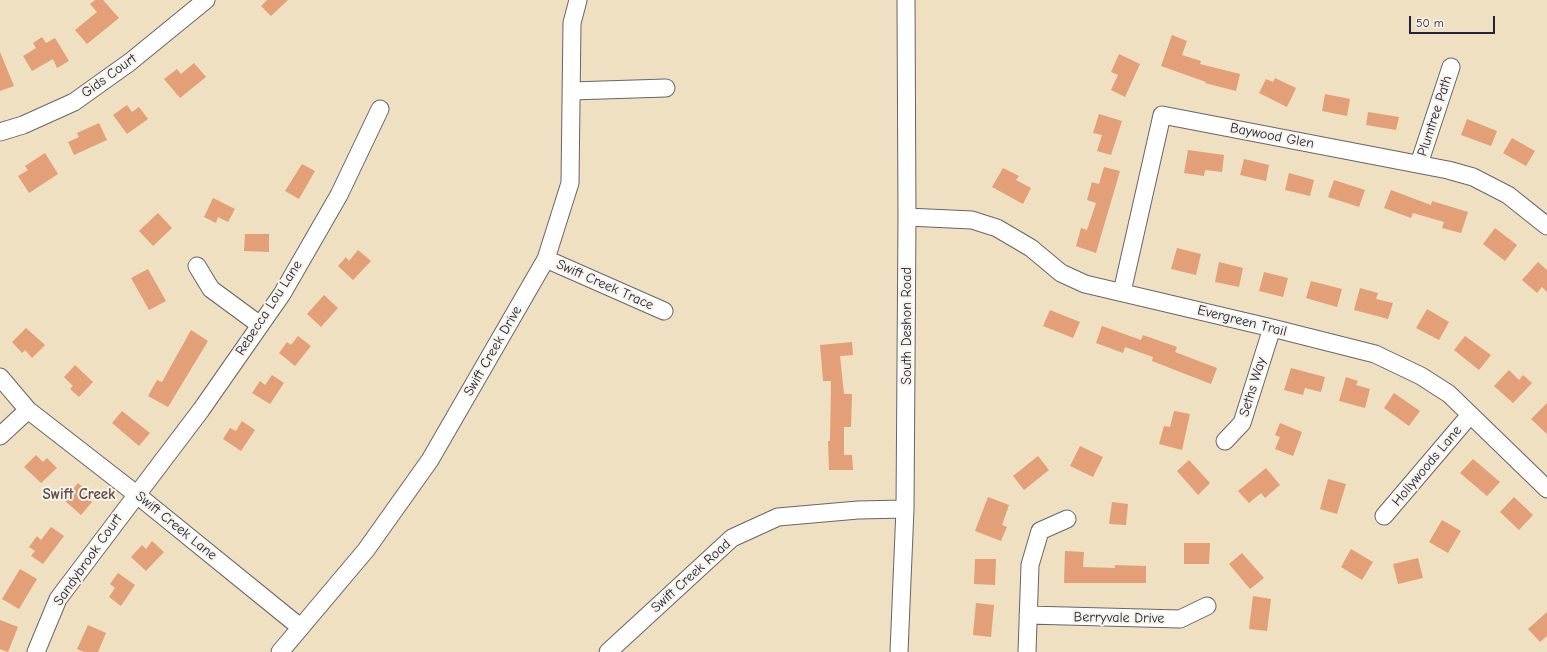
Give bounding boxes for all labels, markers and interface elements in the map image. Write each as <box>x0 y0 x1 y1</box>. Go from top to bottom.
scale bar <box>1411 8 1497 34</box>
text: 50 m <box>1416 16 1444 30</box>
street label: Gids Court <box>78 50 140 102</box>
street label: Plumtree Path <box>1414 74 1456 158</box>
street label: Baywood Glen <box>1229 120 1315 152</box>
street label: Swift Creek Trace <box>554 256 656 314</box>
street label: Rebecca Lou Lane <box>232 257 306 359</box>
street label: South Deshon Road <box>899 267 915 385</box>
street label: Evergreen Trail <box>1196 302 1288 340</box>
street label: Swift Creek Drive <box>460 303 526 399</box>
street label: Seths Way <box>1236 355 1270 419</box>
street label: Hollywoods Lane <box>1389 422 1465 510</box>
district label: Swift Creek <box>43 486 115 504</box>
street label: Swift Creek Lane <box>132 488 220 564</box>
street label: Sandybrook Court <box>50 511 126 609</box>
street label: Swift Creek Road <box>648 536 734 616</box>
street label: Berryvale Drive <box>1073 609 1165 627</box>

